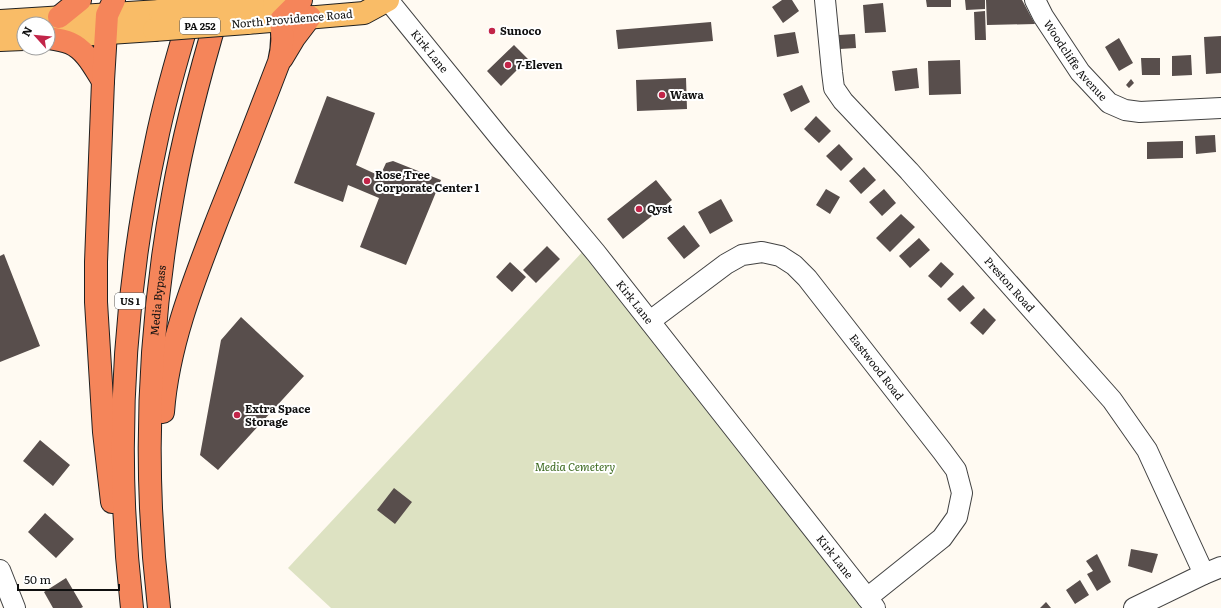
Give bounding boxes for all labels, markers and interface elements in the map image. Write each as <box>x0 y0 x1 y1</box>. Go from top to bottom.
street label: North Providence Road <box>231 5 354 31</box>
north arrow <box>16 16 56 56</box>
street label: Woodcliffe Avenue <box>1041 16 1112 104</box>
road number: PA 252 <box>180 18 220 34</box>
place label: Sunoco <box>500 22 542 38</box>
text: N <box>17 23 35 39</box>
street label: Kirk Lane <box>408 26 453 76</box>
marker: Sunoco <box>487 26 497 36</box>
place label: 7-Eleven <box>516 56 563 72</box>
marker: 7-Eleven <box>503 60 513 70</box>
place label: Wawa <box>670 86 704 102</box>
marker: Wawa <box>657 90 667 100</box>
place label: Rose Tree Corporate Center 1 <box>375 166 480 195</box>
marker: Rose Tree Corporate Center 1 <box>362 176 372 186</box>
place label: Qyst <box>647 200 673 216</box>
marker: Qyst <box>634 204 644 214</box>
street label: Preston Road <box>981 253 1039 315</box>
street label: Media Bypass <box>145 264 169 337</box>
street label: Kirk Lane <box>613 276 658 327</box>
road number: US 1 <box>115 293 145 309</box>
street label: Eastwood Road <box>846 330 908 403</box>
place label: Extra Space Storage <box>245 400 310 429</box>
marker: Extra Space Storage <box>232 410 242 420</box>
park label: Media Cemetery <box>535 458 615 474</box>
street label: Kirk Lane <box>813 531 858 582</box>
scale bar <box>18 566 119 592</box>
text: 50 m <box>24 570 51 588</box>

